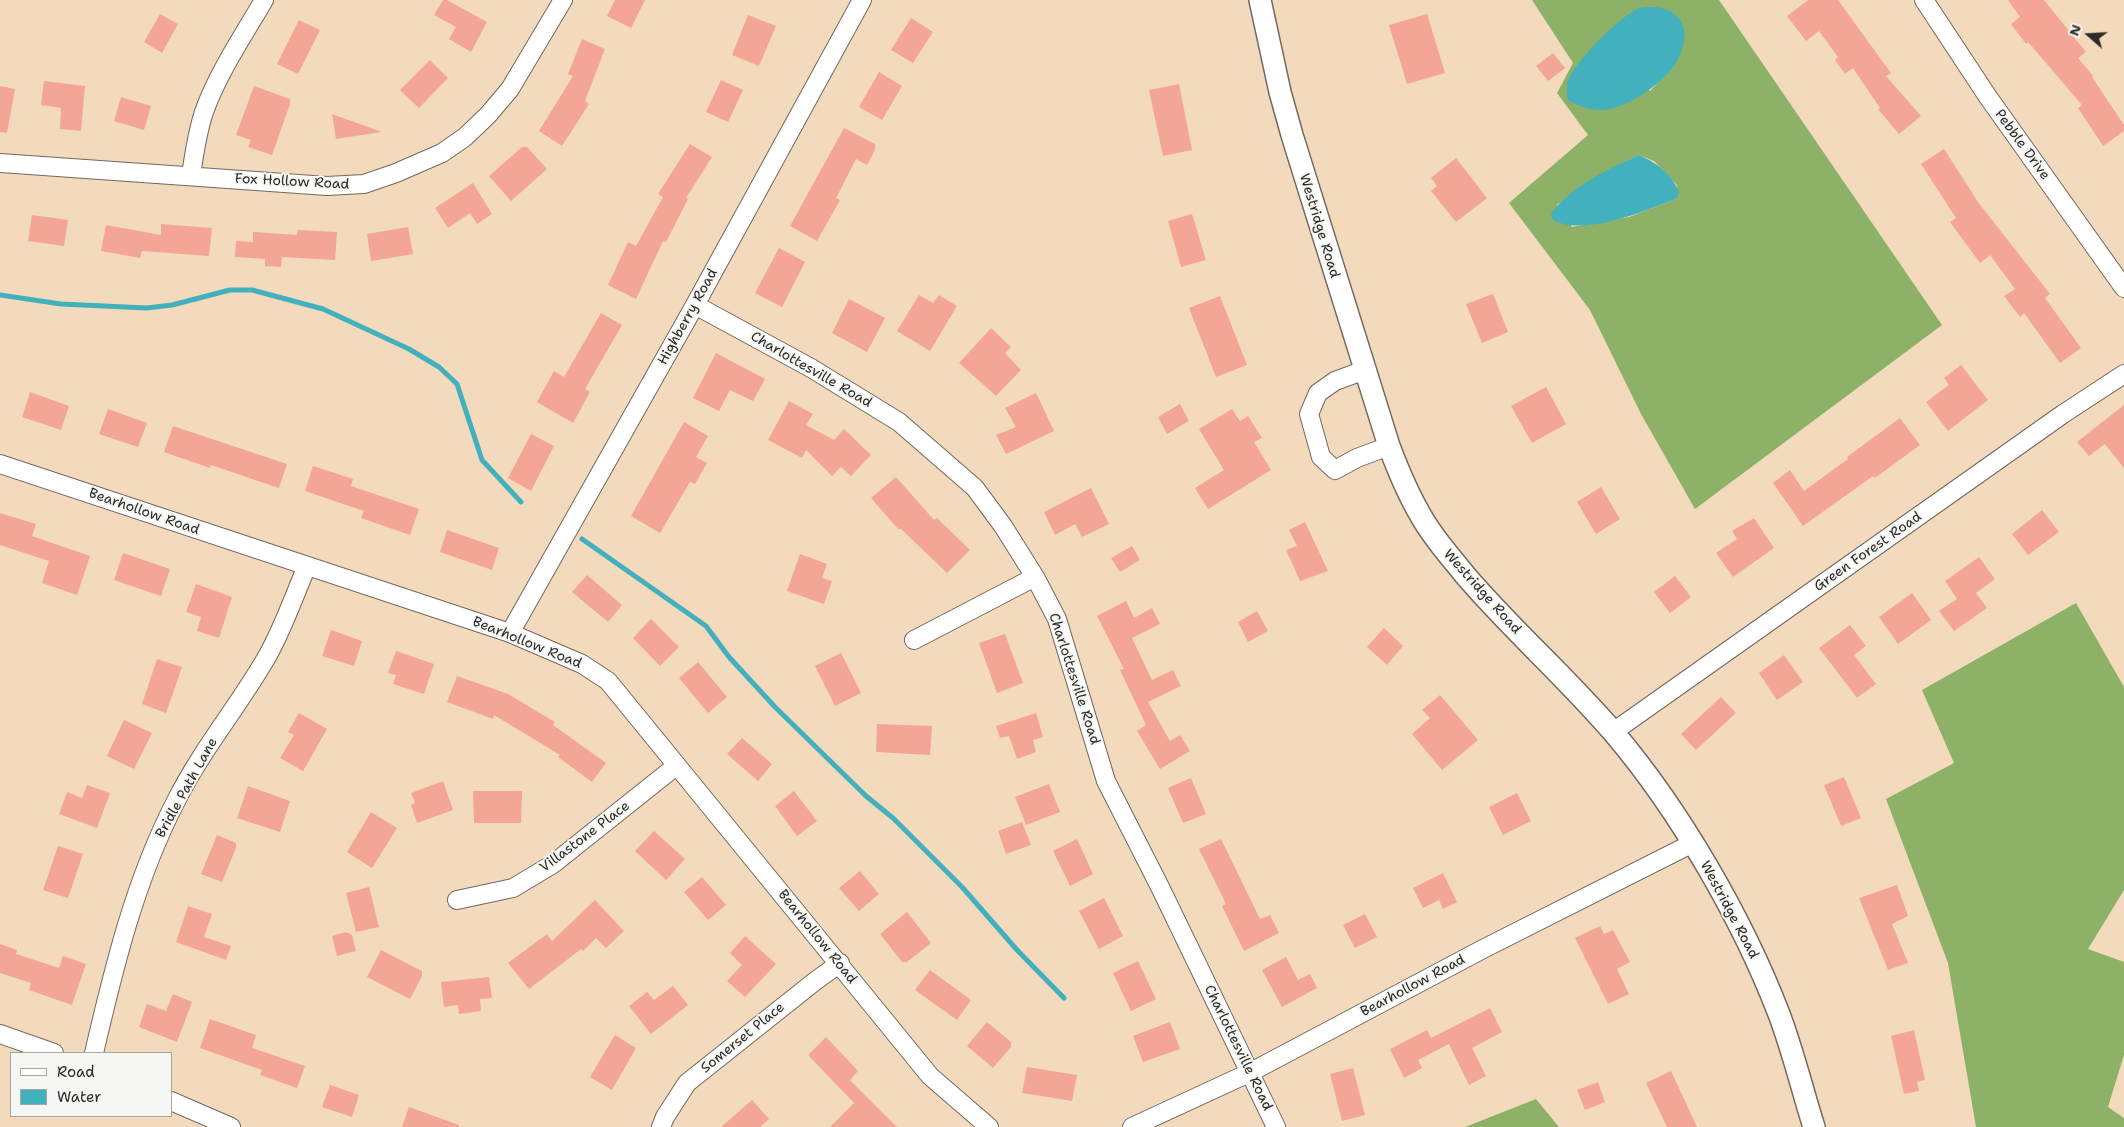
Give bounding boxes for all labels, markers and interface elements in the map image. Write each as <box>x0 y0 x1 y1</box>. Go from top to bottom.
north arrow <box>2064 10 2114 60</box>
text: N <box>2065 22 2085 38</box>
street label: Pebble Drive <box>1991 107 2053 183</box>
street label: Fox Hollow Road <box>234 171 350 193</box>
street label: Westridge Road <box>1295 172 1343 280</box>
street label: Highberry Road <box>655 266 721 368</box>
street label: Charlottesville Road <box>747 328 875 412</box>
street label: Bearhollow Road <box>86 485 202 539</box>
street label: Green Forest Road <box>1811 509 1925 595</box>
street label: Westridge Road <box>1440 546 1524 638</box>
street label: Charlottesville Road <box>1045 611 1103 747</box>
street label: Bearhollow Road <box>470 613 584 673</box>
street label: Bridle Path Lane <box>153 735 221 841</box>
street label: Villastone Place <box>537 798 633 876</box>
street label: Westridge Road <box>1696 858 1762 962</box>
street label: Bearhollow Road <box>774 887 860 987</box>
street label: Bearhollow Road <box>1358 951 1468 1021</box>
street label: Charlottesville Road <box>1200 983 1276 1113</box>
street label: Somerset Place <box>698 999 788 1077</box>
legend <box>10 1052 172 1117</box>
text: Road <box>57 1062 95 1082</box>
text: Water <box>57 1087 101 1107</box>

